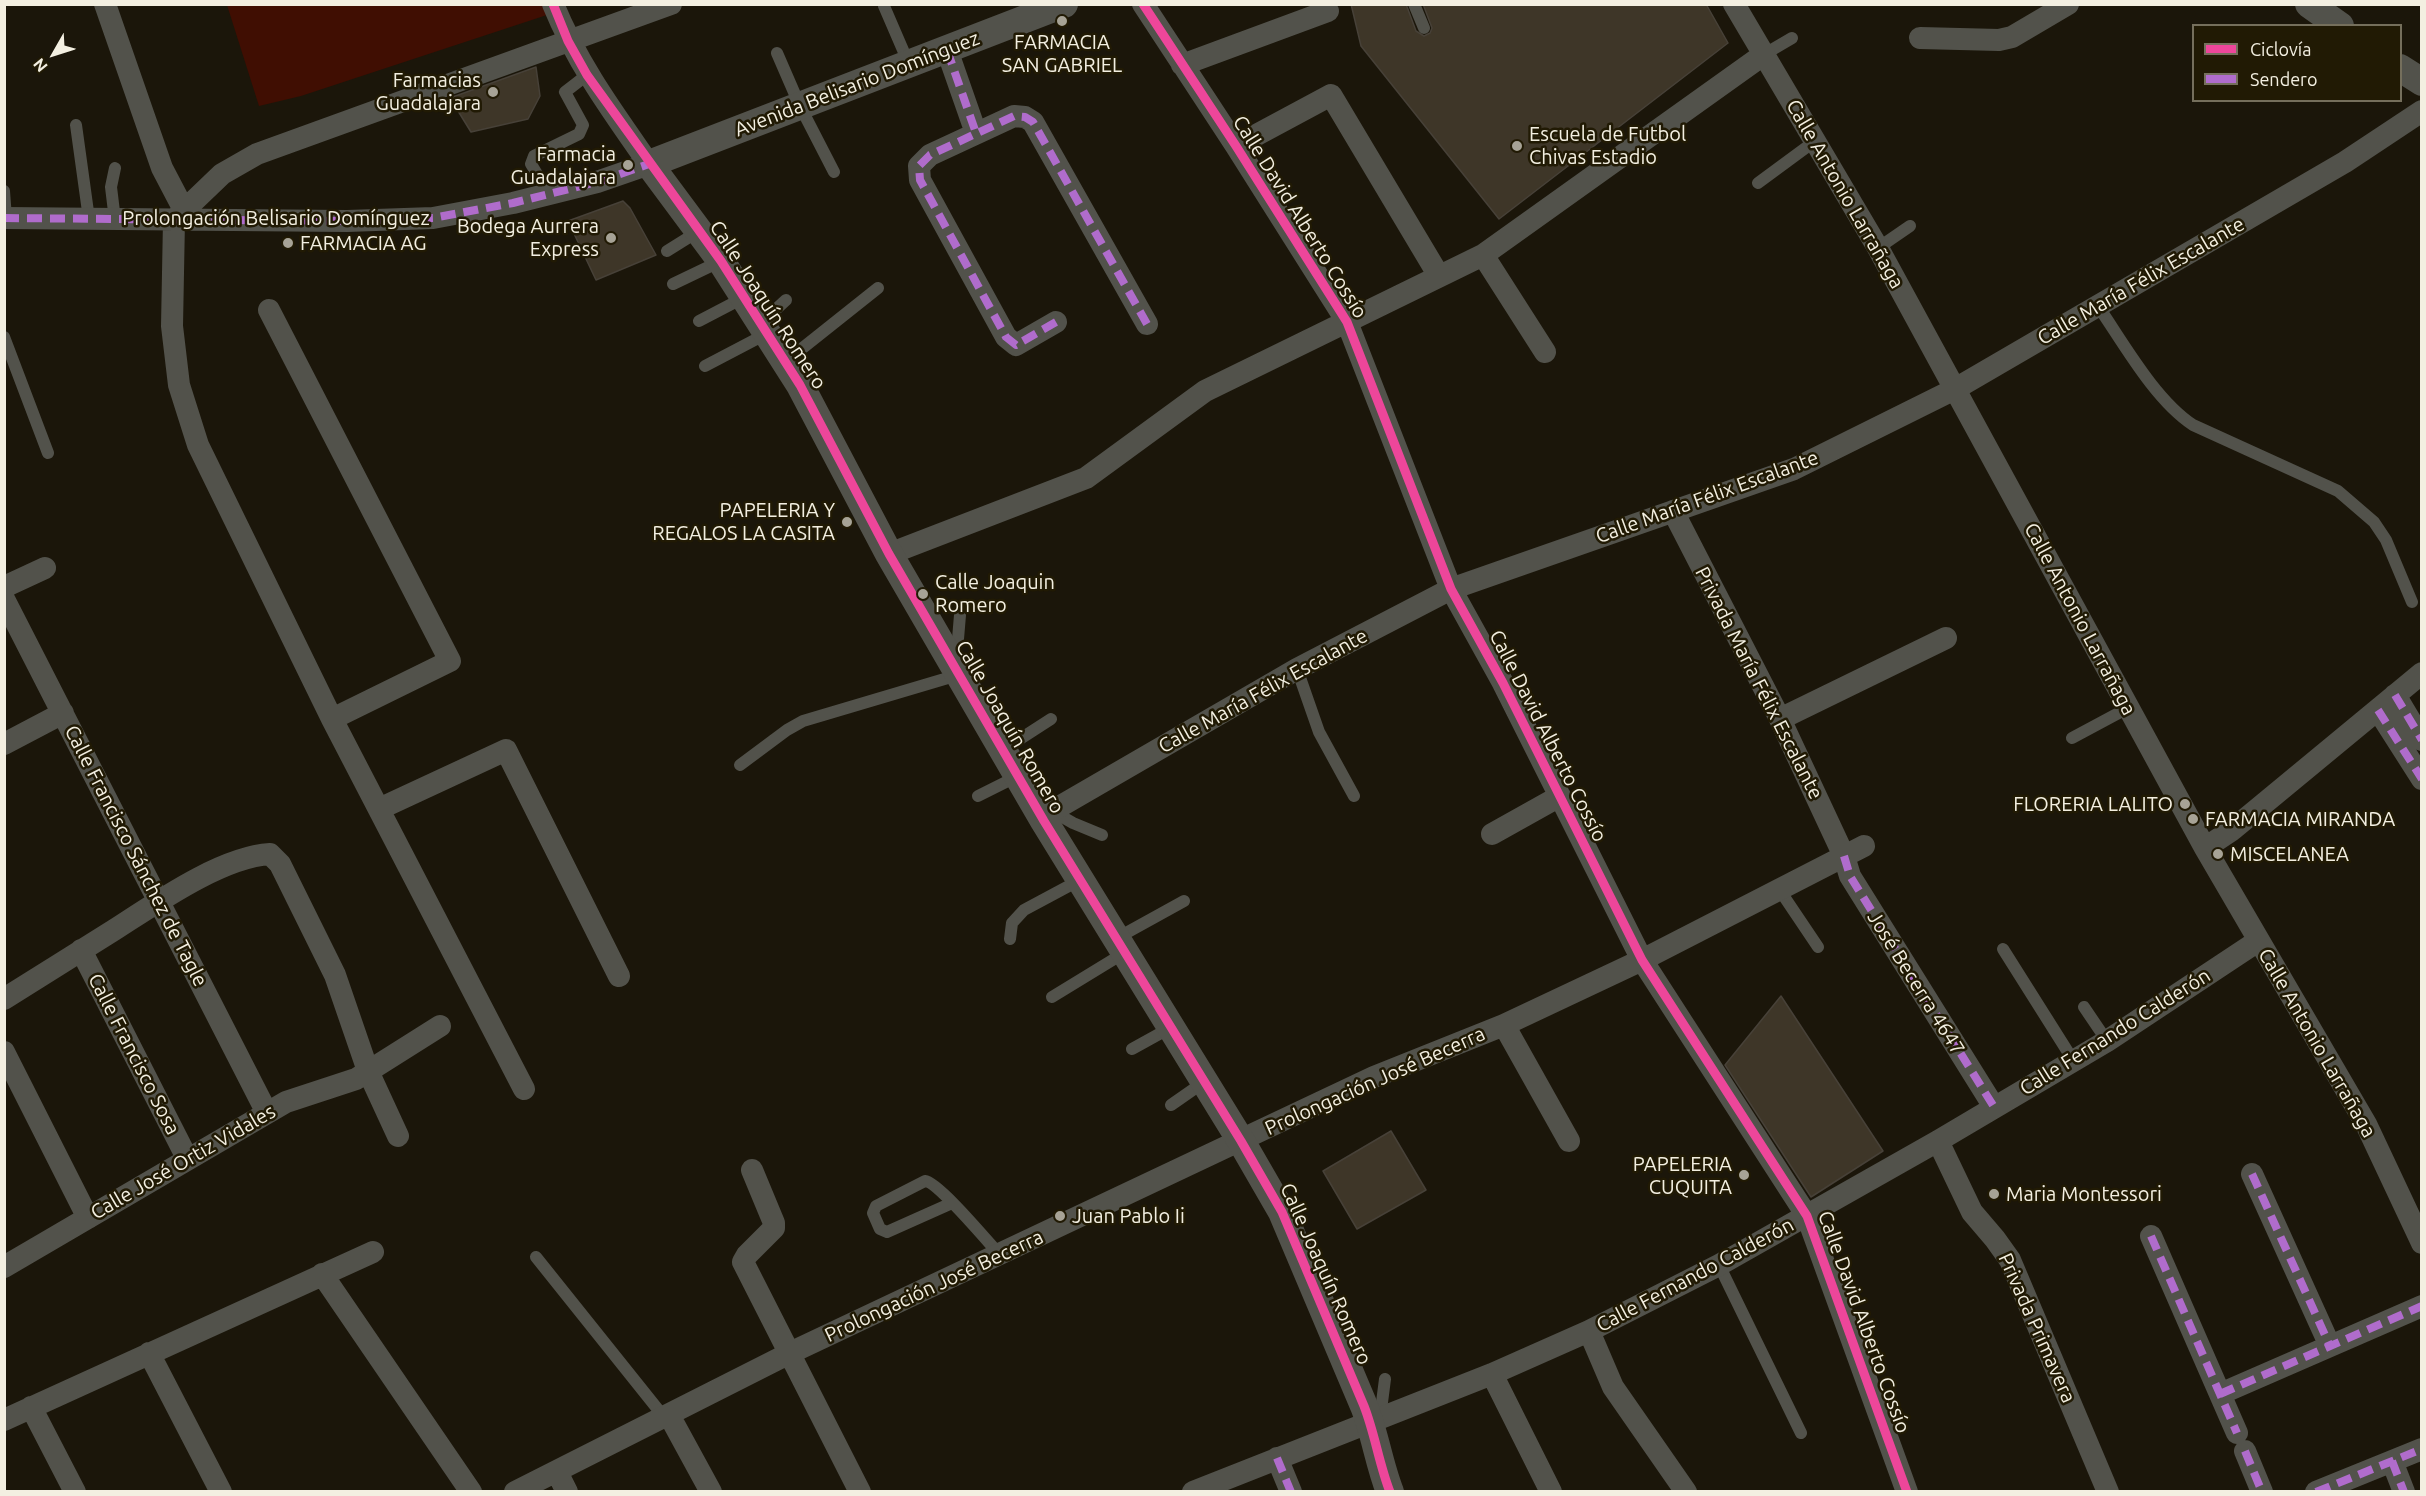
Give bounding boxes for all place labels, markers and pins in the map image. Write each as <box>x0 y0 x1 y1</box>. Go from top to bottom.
marker: FARMACIA SAN GABRIEL <box>1055 14 1069 28</box>
place label: FARMACIA SAN GABRIEL <box>1002 30 1122 77</box>
place label: Farmacias Guadalajara <box>376 68 481 115</box>
marker: Farmacias Guadalajara <box>486 85 500 99</box>
place label: Escuela de Futbol Chivas Estadio <box>1529 122 1686 169</box>
marker: Escuela de Futbol Chivas Estadio <box>1510 139 1524 153</box>
place label: Farmacia Guadalajara <box>511 142 616 189</box>
marker: Farmacia Guadalajara <box>621 158 635 172</box>
place label: Bodega Aurrera Express <box>457 214 599 261</box>
place label: FARMACIA AG <box>300 231 426 255</box>
marker: Bodega Aurrera Express <box>604 231 618 245</box>
marker: FARMACIA AG <box>281 236 295 250</box>
place label: PAPELERIA Y REGALOS LA CASITA <box>652 498 835 545</box>
marker: PAPELERIA Y REGALOS LA CASITA <box>840 515 854 529</box>
place label: Calle Joaquin Romero <box>935 570 1055 617</box>
marker: Calle Joaquin Romero <box>916 587 930 601</box>
place label: FLORERIA LALITO <box>2013 792 2173 816</box>
marker: FLORERIA LALITO <box>2178 797 2192 811</box>
place label: FARMACIA MIRANDA <box>2205 807 2395 831</box>
marker: FARMACIA MIRANDA <box>2186 812 2200 826</box>
place label: MISCELANEA <box>2230 842 2349 866</box>
marker: MISCELANEA <box>2211 847 2225 861</box>
place label: PAPELERIA CUQUITA <box>1633 1152 1732 1199</box>
marker: PAPELERIA CUQUITA <box>1737 1168 1751 1182</box>
place label: Maria Montessori <box>2006 1182 2162 1206</box>
marker: Maria Montessori <box>1987 1187 2001 1201</box>
place label: Juan Pablo Ii <box>1072 1204 1185 1228</box>
marker: Juan Pablo Ii <box>1053 1209 1067 1223</box>

